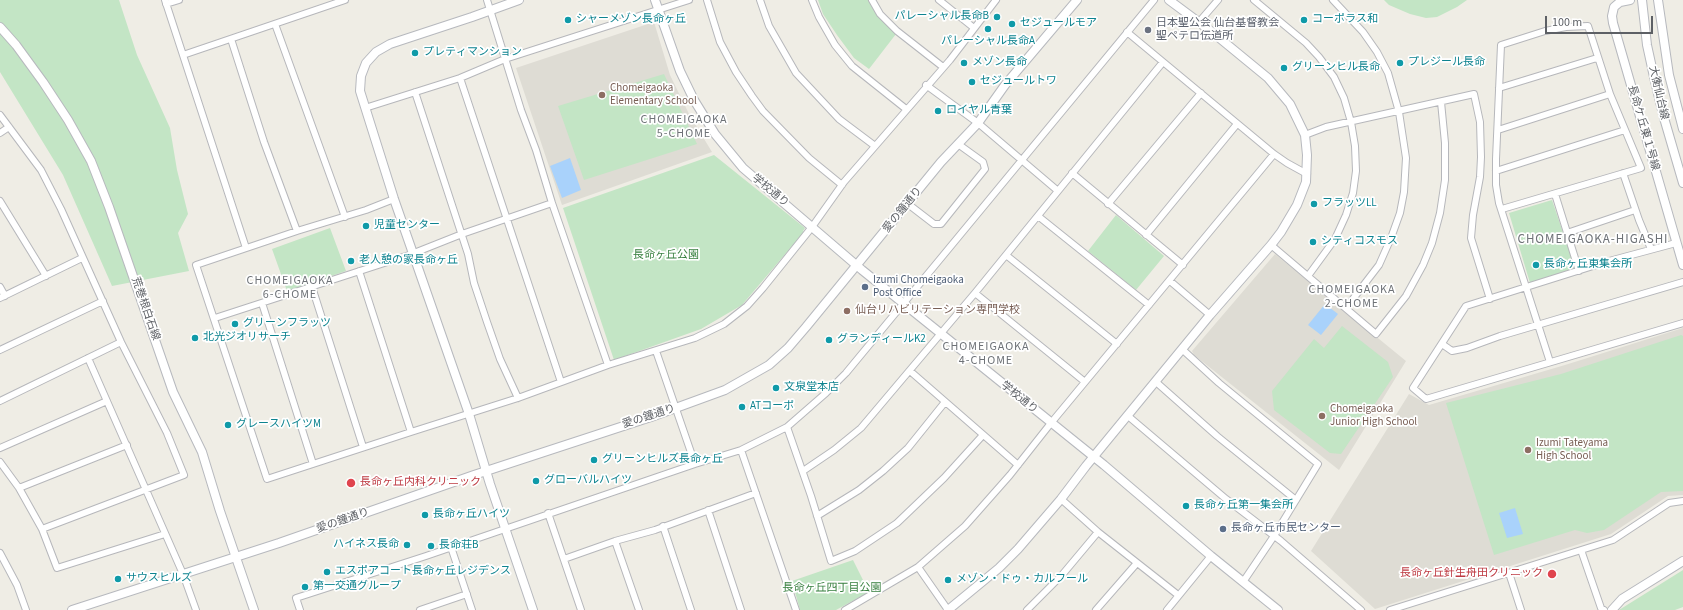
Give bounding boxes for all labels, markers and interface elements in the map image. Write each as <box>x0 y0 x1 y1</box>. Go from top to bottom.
scale bar <box>1547 8 1655 34</box>
place label: パレーシャル長命B <box>895 10 989 24</box>
marker: パレーシャル長命B <box>992 12 1002 22</box>
place label: シャーメゾン長命ヶ丘 <box>576 13 686 27</box>
place label: コーポラス和 <box>1312 13 1378 27</box>
text: 100 m <box>1552 14 1582 31</box>
marker: シャーメゾン長命ヶ丘 <box>563 15 573 25</box>
marker: コーポラス和 <box>1299 15 1309 25</box>
place label: セジュールモア <box>1020 17 1097 31</box>
place label: 日本聖公会 仙台基督教会 聖ペテロ伝道所 <box>1156 17 1279 43</box>
marker: セジュールモア <box>1007 19 1017 29</box>
marker: パレーシャル長命A <box>983 24 993 34</box>
marker: 日本聖公会 仙台基督教会 聖ペテロ伝道所 <box>1143 25 1153 35</box>
place label: パレーシャル長命A <box>941 35 1035 49</box>
place label: プレティマンション <box>423 46 522 60</box>
marker: プレティマンション <box>410 48 420 58</box>
place label: メゾン長命 <box>972 56 1027 70</box>
place label: プレジール長命 <box>1408 56 1485 70</box>
marker: メゾン長命 <box>959 58 969 68</box>
marker: プレジール長命 <box>1395 58 1405 68</box>
place label: グリーンヒル長命 <box>1292 61 1380 75</box>
marker: グリーンヒル長命 <box>1279 63 1289 73</box>
street label: 大衡仙台線 <box>1645 65 1671 121</box>
place label: セジュールトワ <box>980 75 1057 89</box>
marker: セジュールトワ <box>967 77 977 87</box>
place label: Chomeigaoka Elementary School <box>610 82 697 108</box>
street label: 長命ケ丘東１号線 <box>1625 84 1661 172</box>
marker: Chomeigaoka Elementary School <box>597 90 607 100</box>
place label: ロイヤル青葉 <box>946 104 1012 118</box>
marker: ロイヤル青葉 <box>933 106 943 116</box>
district label: CHOMEIGAOKA 5-CHOME <box>641 113 727 141</box>
street label: 学校通り <box>749 172 791 210</box>
street label: 愛の鐘通り <box>881 184 925 236</box>
place label: フラッツLL <box>1322 197 1377 211</box>
marker: フラッツLL <box>1309 199 1319 209</box>
place label: 児童センター <box>374 219 440 233</box>
marker: 児童センター <box>361 221 371 231</box>
district label: CHOMEIGAOKA-HIGASHI <box>1517 232 1669 248</box>
place label: シティコスモス <box>1321 235 1398 249</box>
marker: シティコスモス <box>1308 237 1318 247</box>
park label: 長命ヶ丘公園 <box>633 249 699 263</box>
place label: 老人憩の家長命ヶ丘 <box>359 254 458 268</box>
marker: 老人憩の家長命ヶ丘 <box>346 256 356 266</box>
place label: 長命ヶ丘東集会所 <box>1544 258 1632 272</box>
marker: 長命ヶ丘東集会所 <box>1531 260 1541 270</box>
district label: CHOMEIGAOKA 6-CHOME <box>247 274 333 302</box>
place label: Izumi Chomeigaoka Post Office <box>873 274 964 300</box>
street label: 荒巻根白石線 <box>128 276 162 342</box>
marker: Izumi Chomeigaoka Post Office <box>860 282 870 292</box>
district label: CHOMEIGAOKA 2-CHOME <box>1309 283 1395 311</box>
place label: 仙台リハビリテーション専門学校 <box>855 304 1020 318</box>
marker: 仙台リハビリテーション専門学校 <box>842 306 852 316</box>
place label: グリーンフラッツ <box>243 317 331 331</box>
marker: グリーンフラッツ <box>230 319 240 329</box>
place label: 北光ジオリサーチ <box>203 331 291 345</box>
marker: 北光ジオリサーチ <box>190 333 200 343</box>
place label: グランディールK2 <box>837 333 926 347</box>
marker: グランディールK2 <box>824 335 834 345</box>
district label: CHOMEIGAOKA 4-CHOME <box>943 340 1029 368</box>
street label: 学校通り <box>998 379 1040 417</box>
place label: 文泉堂本店 <box>784 381 839 395</box>
marker: 文泉堂本店 <box>771 383 781 393</box>
place label: ATコーポ <box>750 400 794 414</box>
street label: 愛の鐘通り <box>621 402 677 432</box>
marker: ATコーポ <box>737 402 747 412</box>
place label: Chomeigaoka Junior High School <box>1330 403 1417 429</box>
marker: Chomeigaoka Junior High School <box>1317 411 1327 421</box>
place label: グレースハイツM <box>236 418 321 432</box>
marker: グレースハイツM <box>223 420 233 430</box>
place label: Izumi Tateyama High School <box>1536 437 1608 463</box>
marker: Izumi Tateyama High School <box>1523 445 1533 455</box>
place label: グリーンヒルズ長命ヶ丘 <box>602 453 723 467</box>
marker: グリーンヒルズ長命ヶ丘 <box>589 455 599 465</box>
place label: グローバルハイツ <box>544 474 632 488</box>
place label: 長命ヶ丘内科クリニック <box>360 476 481 490</box>
marker: グローバルハイツ <box>531 476 541 486</box>
marker: 長命ヶ丘内科クリニック <box>345 477 357 489</box>
place label: 長命ヶ丘第一集会所 <box>1194 499 1293 513</box>
marker: 長命ヶ丘第一集会所 <box>1181 501 1191 511</box>
street label: 愛の鐘通り <box>315 506 371 536</box>
place label: 長命ヶ丘ハイツ <box>433 508 510 522</box>
marker: 長命ヶ丘ハイツ <box>420 510 430 520</box>
place label: 長命ヶ丘市民センター <box>1231 522 1341 536</box>
marker: 長命ヶ丘市民センター <box>1218 524 1228 534</box>
place label: ハイネス長命 <box>333 538 399 552</box>
place label: 長命荘B <box>439 539 478 553</box>
marker: ハイネス長命 <box>402 540 412 550</box>
marker: 長命荘B <box>426 541 436 551</box>
place label: エスポアコート長命ヶ丘レジデンス <box>335 565 511 579</box>
marker: エスポアコート長命ヶ丘レジデンス <box>322 567 332 577</box>
place label: 長命ヶ丘針生舟田クリニック <box>1400 567 1543 581</box>
marker: 長命ヶ丘針生舟田クリニック <box>1546 568 1558 580</box>
place label: サウスヒルズ <box>126 572 192 586</box>
place label: メゾン・ドゥ・カルフール <box>956 573 1088 587</box>
marker: サウスヒルズ <box>113 574 123 584</box>
marker: メゾン・ドゥ・カルフール <box>943 575 953 585</box>
place label: 第一交通グループ <box>313 580 401 594</box>
marker: 第一交通グループ <box>300 582 310 592</box>
park label: 長命ヶ丘四丁目公園 <box>783 582 881 596</box>

